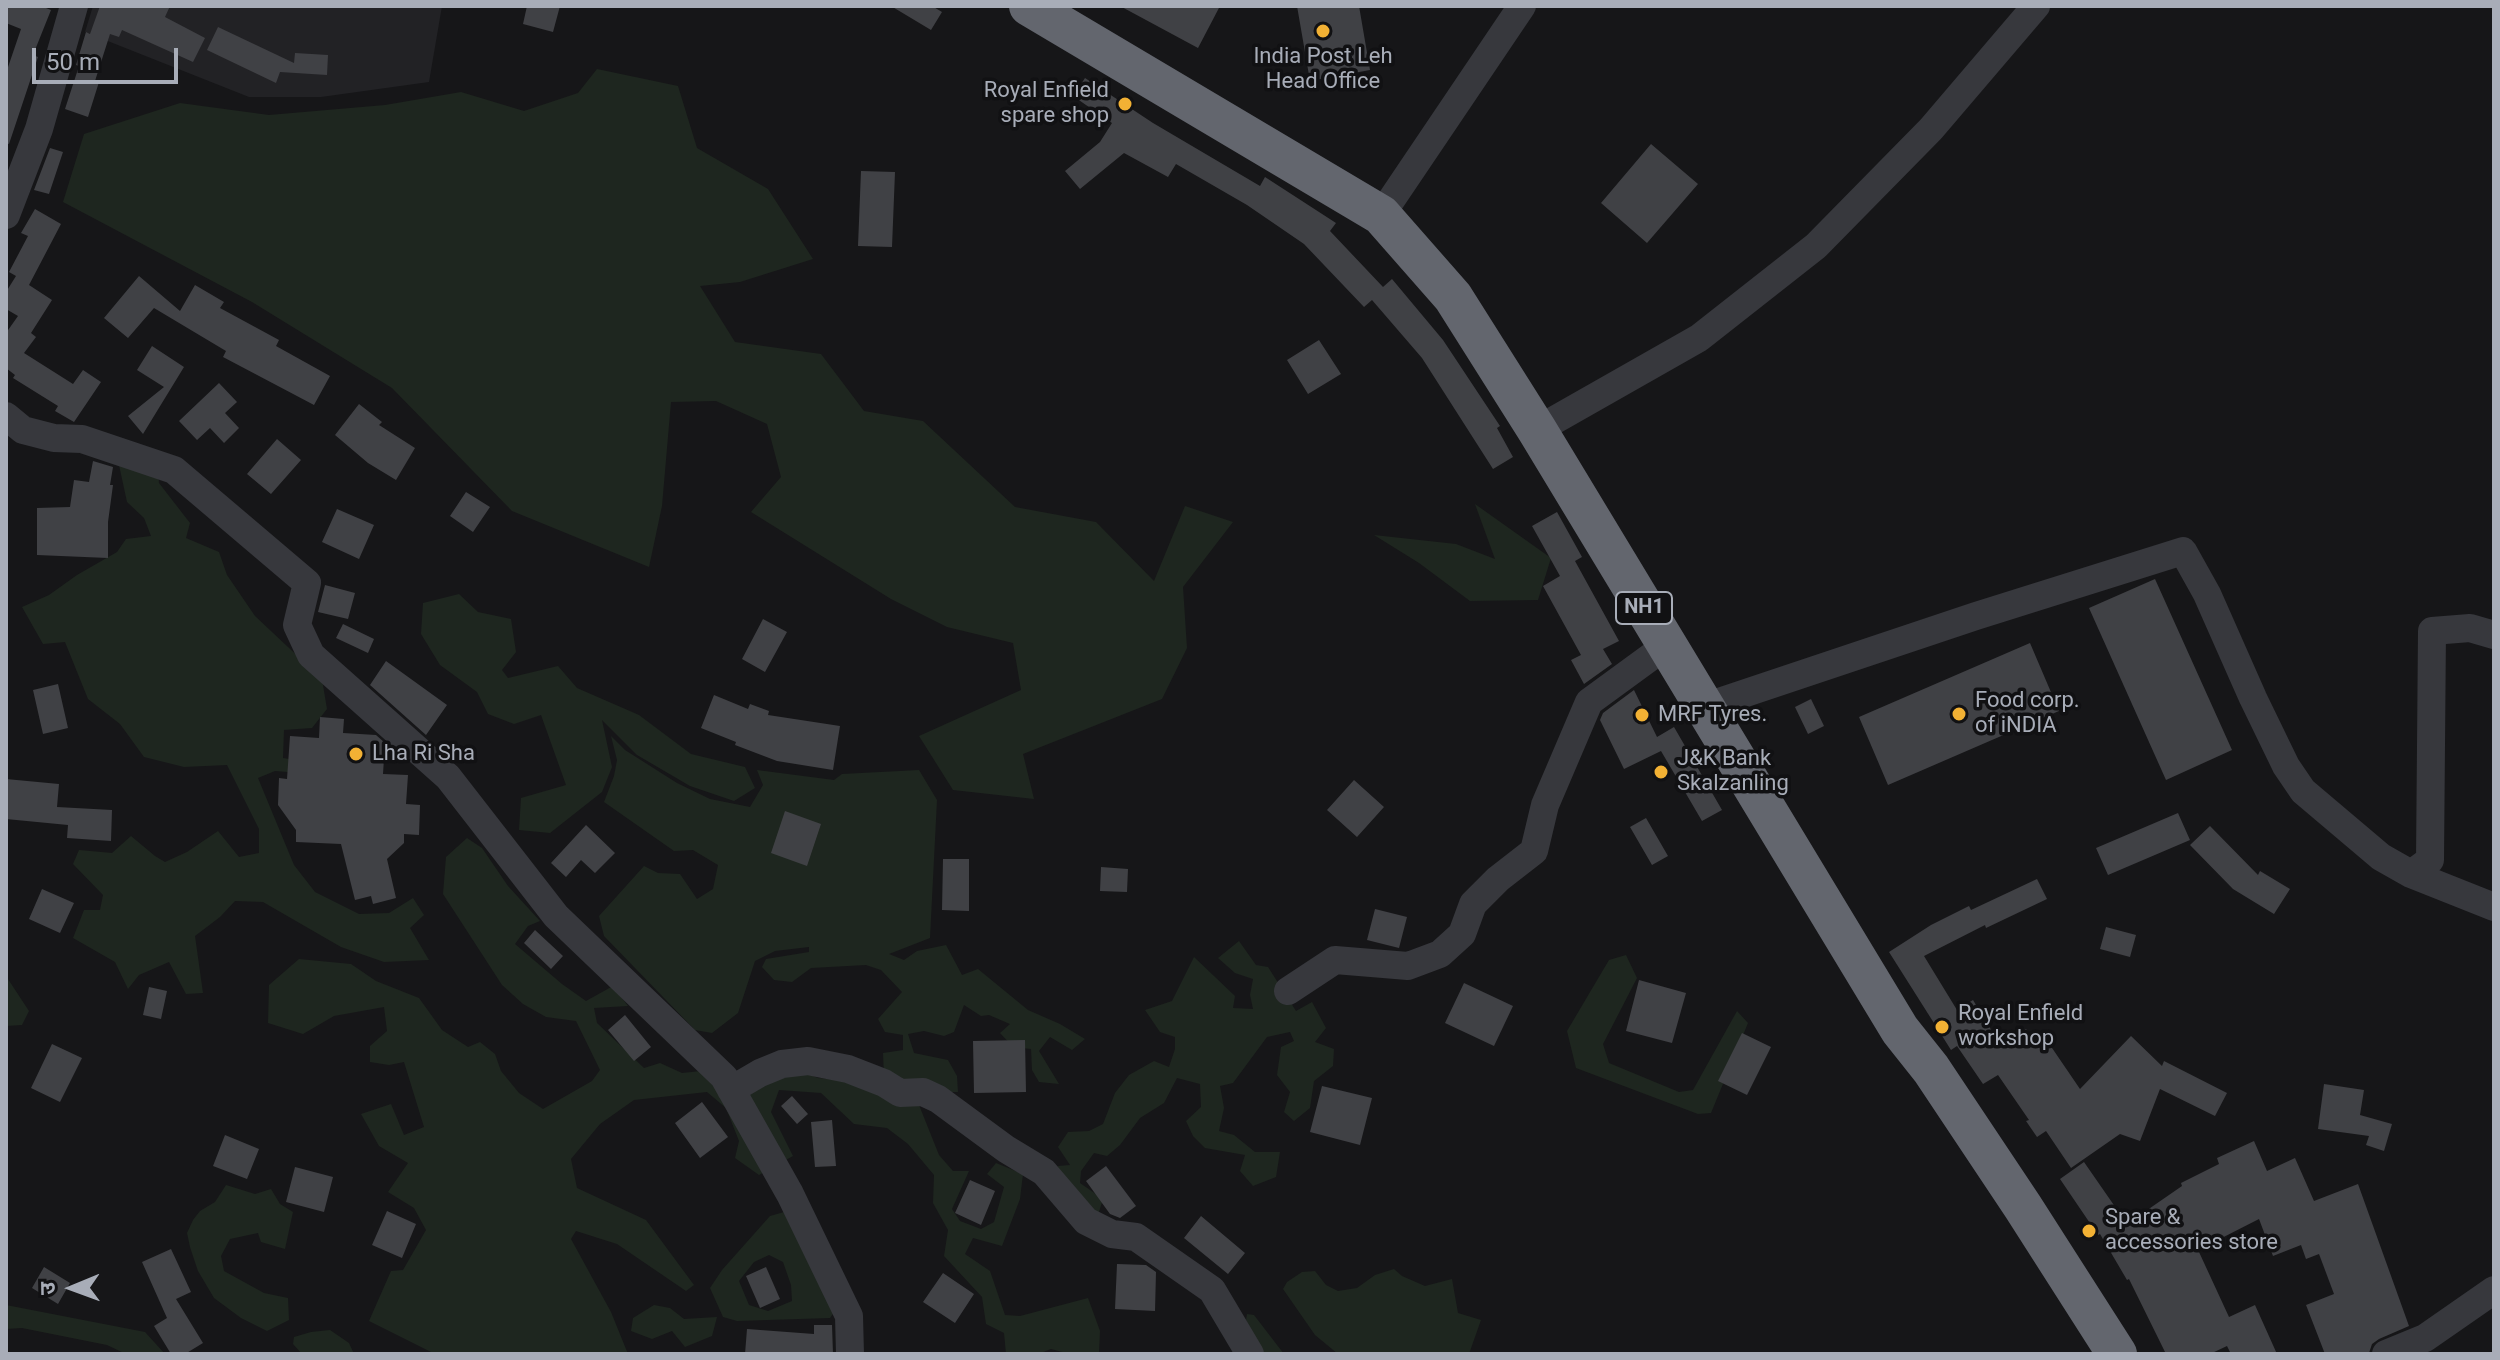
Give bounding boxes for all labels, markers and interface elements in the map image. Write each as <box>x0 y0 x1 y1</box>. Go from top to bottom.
marker: India Post Leh Head Office <box>1314 22 1332 40</box>
scale bar <box>36 32 182 82</box>
place label: India Post Leh Head Office <box>1253 44 1393 96</box>
text: 50 m <box>46 48 100 76</box>
place label: Royal Enfield spare shop <box>984 78 1109 130</box>
marker: Royal Enfield spare shop <box>1116 95 1134 113</box>
road number: NH1 <box>1616 592 1672 624</box>
place label: Food corp. of iNDIA <box>1975 688 2080 740</box>
place label: MRF Tyres. <box>1658 702 1767 728</box>
marker: Food corp. of iNDIA <box>1950 705 1968 723</box>
marker: MRF Tyres. <box>1633 706 1651 724</box>
place label: Lha Ri Sha <box>372 741 475 767</box>
marker: Lha Ri Sha <box>347 745 365 763</box>
place label: J&K Bank Skalzanling <box>1677 746 1789 798</box>
marker: J&K Bank Skalzanling <box>1652 763 1670 781</box>
place label: Royal Enfield workshop <box>1958 1001 2083 1052</box>
marker: Royal Enfield workshop <box>1933 1018 1951 1036</box>
place label: Spare & accessories store <box>2105 1205 2278 1256</box>
marker: Spare & accessories store <box>2080 1222 2098 1240</box>
north arrow <box>32 1248 112 1328</box>
text: उ <box>35 1282 60 1295</box>

